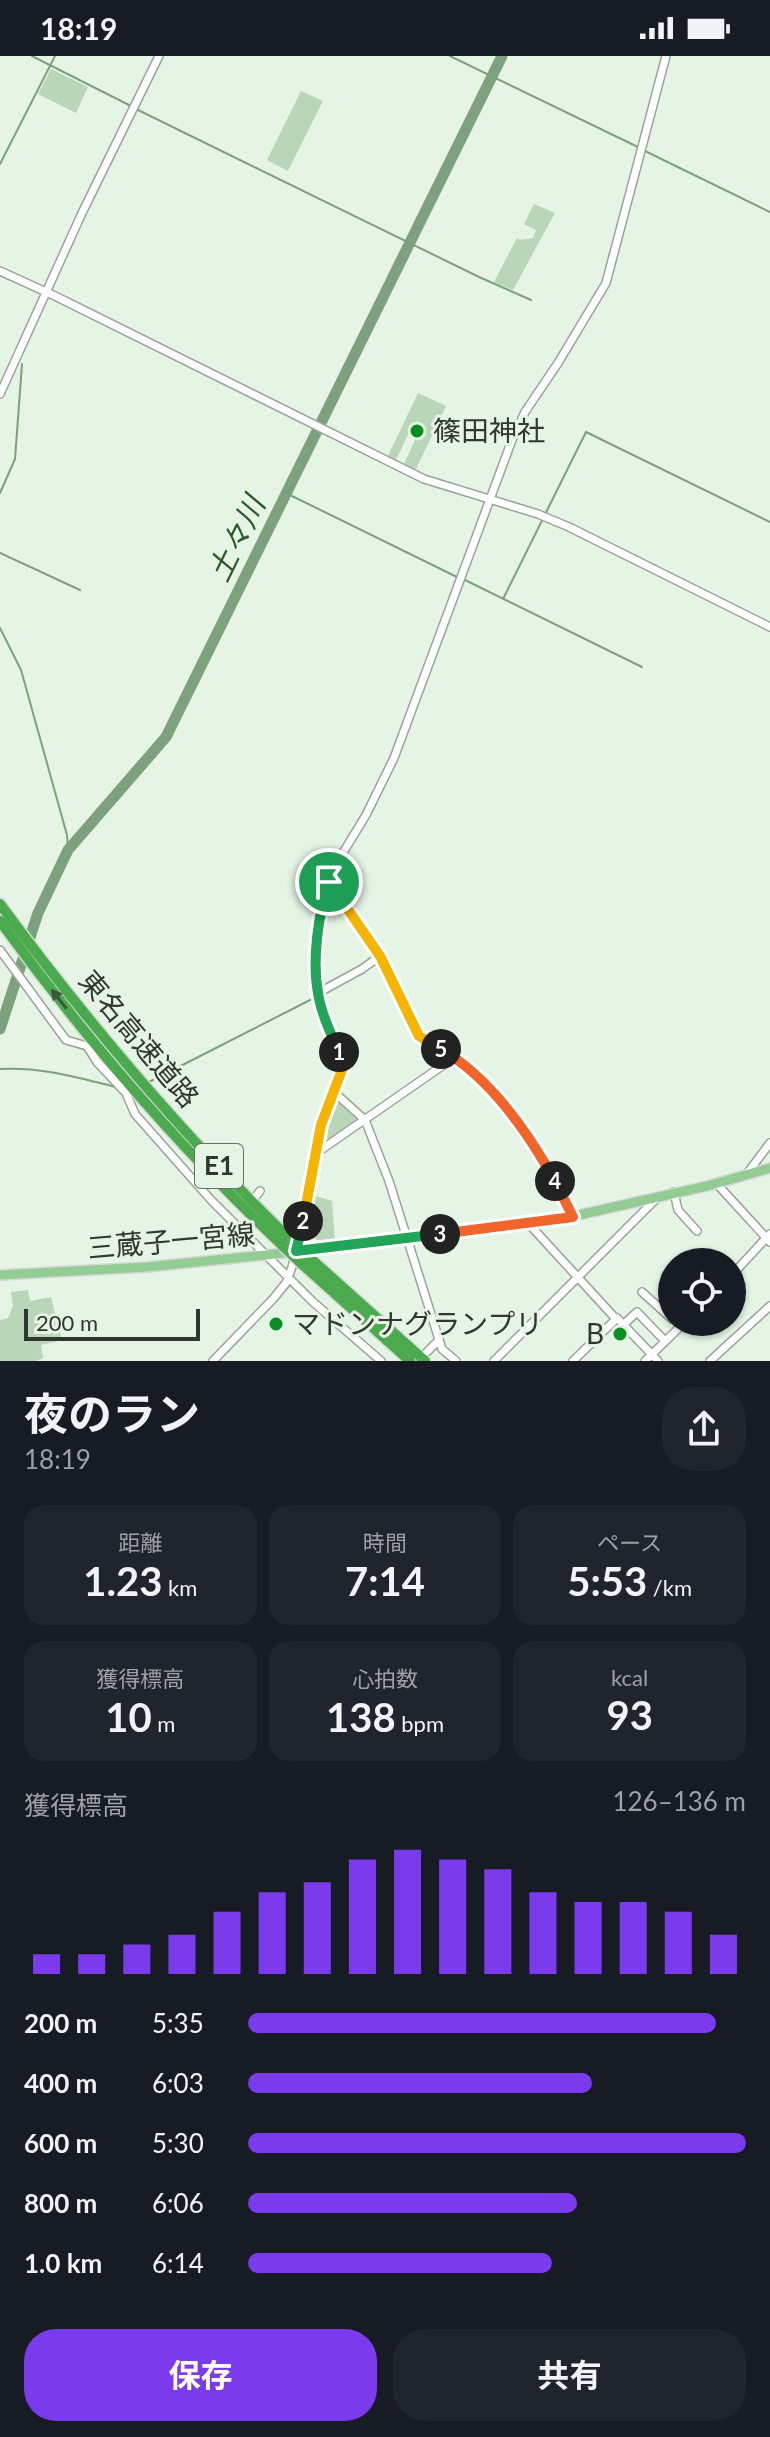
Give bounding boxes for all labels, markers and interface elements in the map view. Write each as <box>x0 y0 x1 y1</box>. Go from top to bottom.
text: 18:19 <box>40 10 117 46</box>
place label: 篠田神社 <box>433 413 545 447</box>
marker: 篠田神社 <box>408 422 426 440</box>
water label: 土々川 <box>199 487 272 586</box>
pin <box>295 848 363 916</box>
icon: arrive <box>307 860 351 904</box>
street label: 東名高速道路 <box>73 963 207 1114</box>
one-way arrow <box>51 989 67 1009</box>
pin: 5 <box>421 1029 461 1069</box>
pin: 1 <box>319 1032 359 1072</box>
text: 5 <box>435 1035 447 1062</box>
text: 1 <box>333 1038 345 1065</box>
road number: E1 <box>195 1144 243 1188</box>
pin: 4 <box>535 1161 575 1201</box>
text: 4 <box>549 1167 561 1194</box>
pin: 2 <box>283 1201 323 1241</box>
text: 2 <box>297 1207 309 1234</box>
pin: 3 <box>420 1214 460 1254</box>
street label: 三蔵子一宮線 <box>86 1216 256 1264</box>
text: 3 <box>434 1220 446 1247</box>
map controls <box>658 1248 746 1336</box>
button: locate <box>658 1248 746 1336</box>
scale bar <box>24 1305 200 1341</box>
place label: マドンナグランプリ <box>292 1306 543 1340</box>
text: 200 m <box>36 1309 98 1336</box>
marker: マドンナグランプリ <box>267 1315 285 1333</box>
place label: B <box>586 1316 604 1350</box>
marker: B <box>611 1325 629 1343</box>
text: 夜のラン <box>24 1387 200 1439</box>
button: share <box>662 1387 746 1471</box>
text: 18:19 <box>24 1443 91 1475</box>
text: 距離 <box>118 1529 162 1556</box>
text: 時間 <box>363 1529 407 1556</box>
text: ペース <box>597 1529 662 1556</box>
text: 1.23 <box>83 1557 162 1605</box>
text: 7:14 <box>345 1557 425 1605</box>
text: 5:53 <box>567 1557 647 1605</box>
text: km <box>162 1574 197 1601</box>
text: /km <box>647 1574 692 1601</box>
text: kcal <box>611 1664 648 1691</box>
text: 獲得標高 <box>96 1665 184 1692</box>
text: 心拍数 <box>352 1665 418 1692</box>
text: 93 <box>606 1691 653 1739</box>
text: 10 <box>105 1693 152 1741</box>
text: 138 <box>326 1693 396 1741</box>
text: m <box>152 1710 175 1737</box>
text: bpm <box>396 1710 444 1737</box>
text: 126–136 m <box>612 1785 746 1817</box>
text: 獲得標高 <box>24 1789 128 1821</box>
text: 200 m <box>24 2007 97 2039</box>
text: 5:35 <box>152 2007 204 2039</box>
text: 400 m <box>24 2067 97 2099</box>
text: 6:03 <box>152 2067 204 2099</box>
text: 600 m <box>24 2127 97 2159</box>
text: 5:30 <box>152 2127 204 2159</box>
text: 800 m <box>24 2187 97 2219</box>
text: 6:06 <box>152 2187 204 2219</box>
text: 1.0 km <box>24 2247 102 2279</box>
text: 6:14 <box>152 2247 204 2279</box>
button: 保存 <box>24 2329 377 2421</box>
button: 共有 <box>393 2329 746 2421</box>

